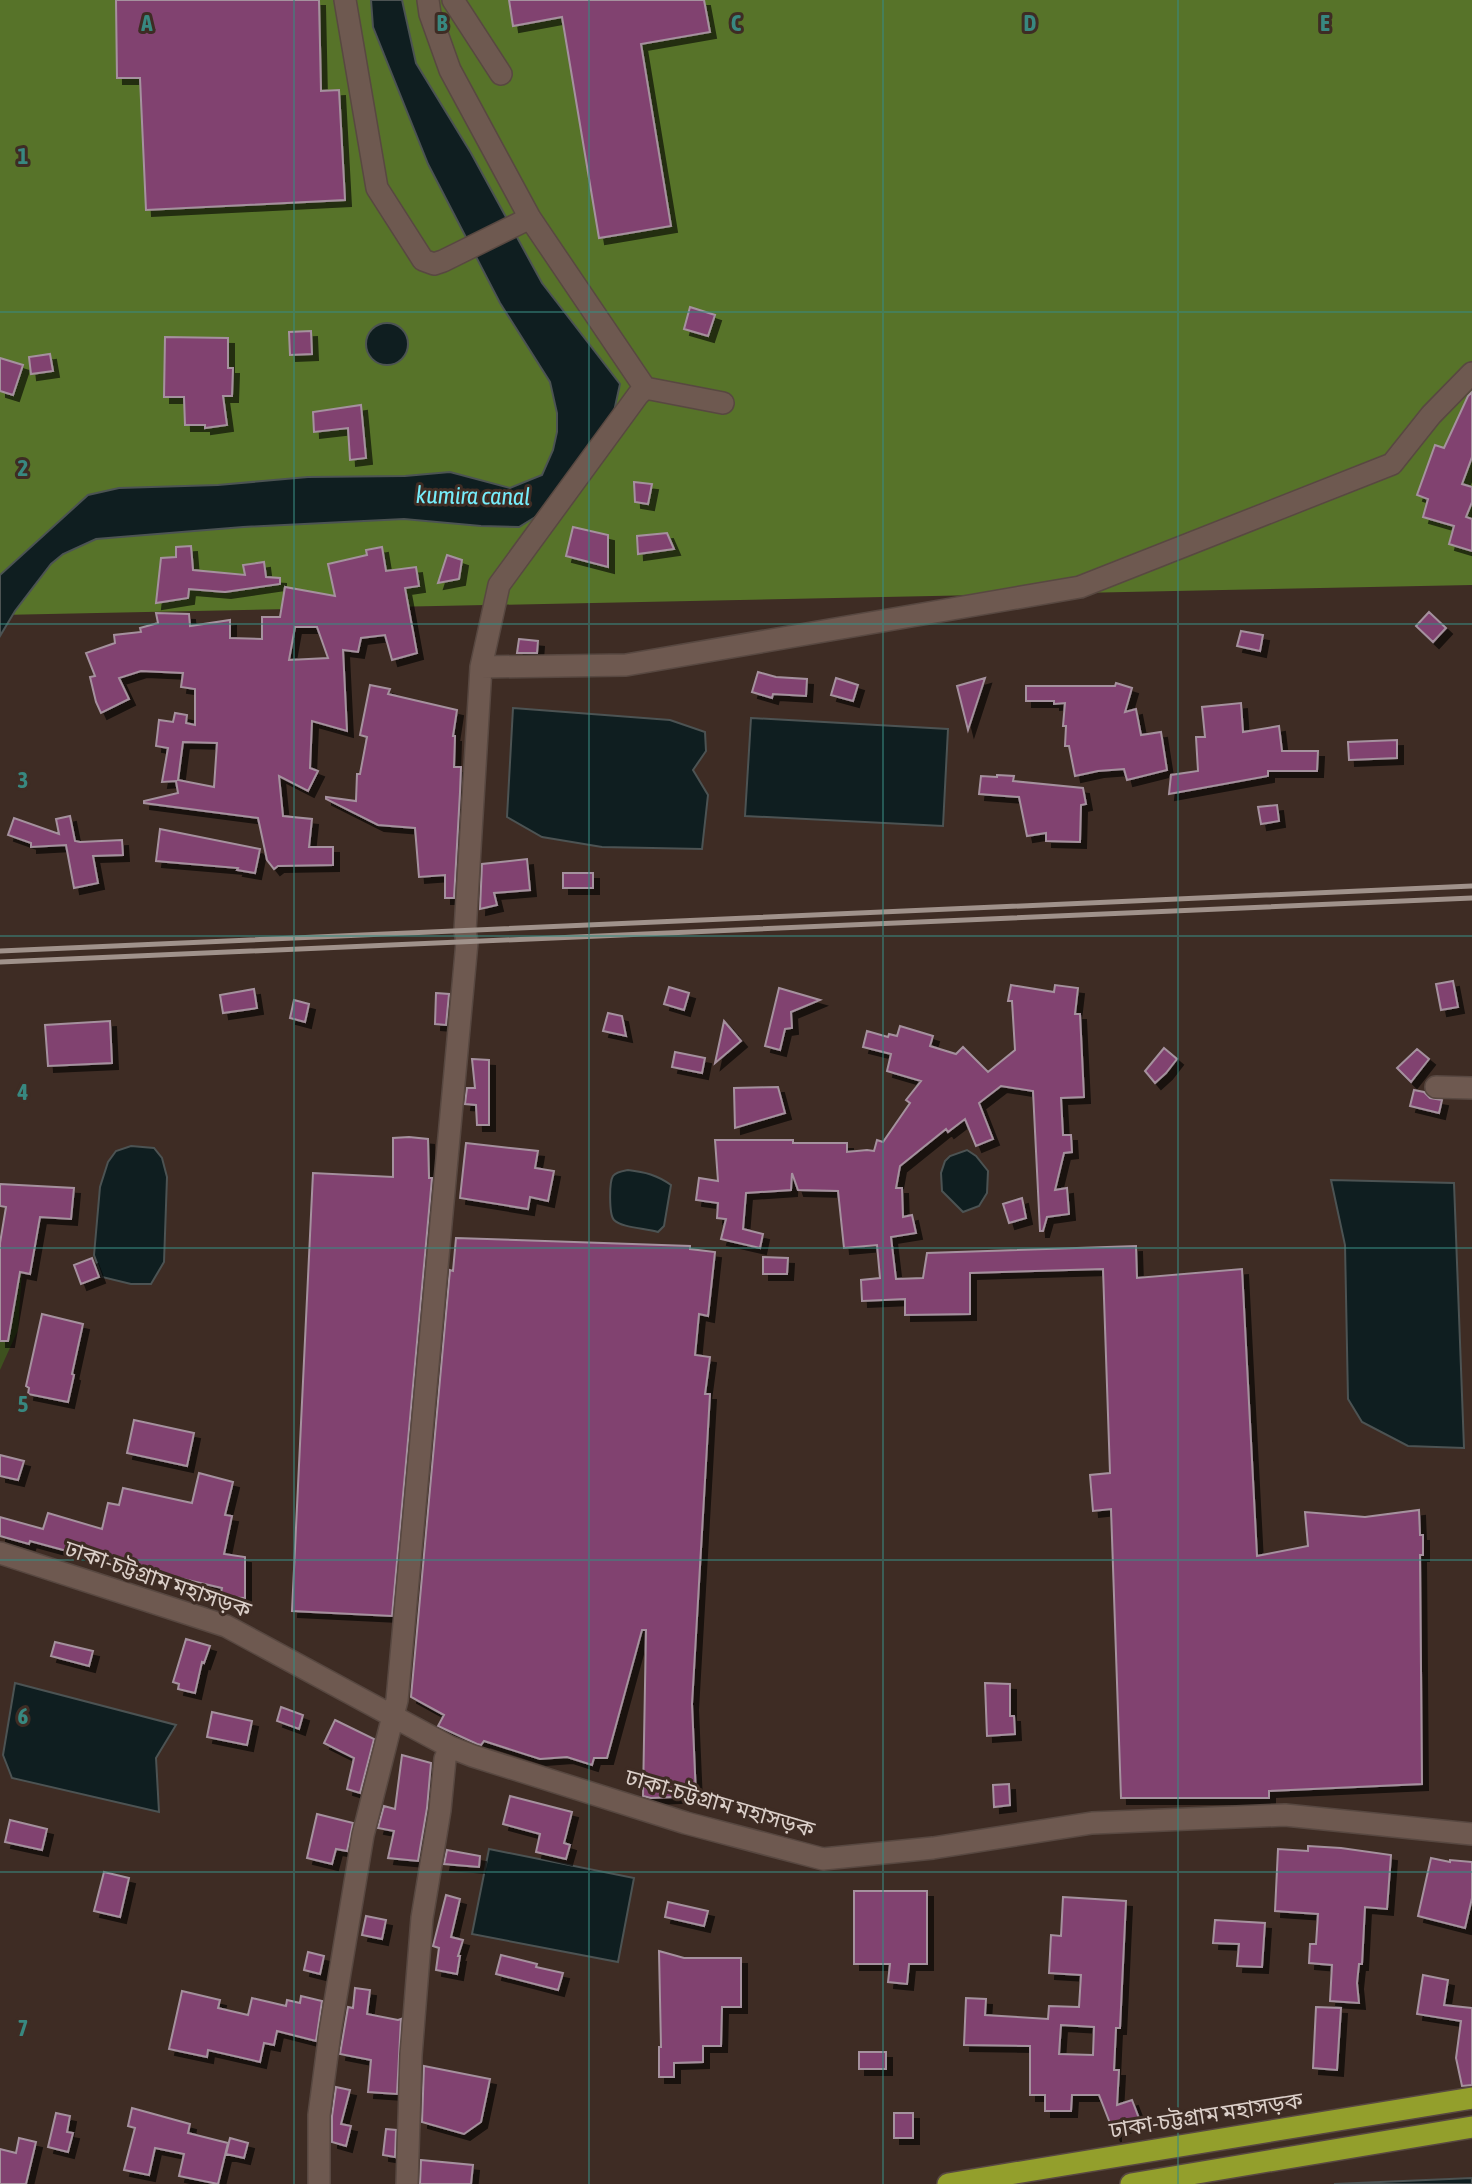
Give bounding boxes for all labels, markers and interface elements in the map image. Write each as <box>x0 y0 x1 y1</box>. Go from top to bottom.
text: A <box>140 10 153 36</box>
text: B <box>437 10 448 36</box>
text: C <box>731 10 742 36</box>
text: D <box>1024 10 1037 36</box>
text: E <box>1320 10 1330 36</box>
text: 1 <box>18 143 29 169</box>
text: 2 <box>18 455 28 481</box>
water label: kumira canal <box>415 481 531 510</box>
text: 3 <box>18 767 28 793</box>
text: 4 <box>17 1079 29 1105</box>
text: 5 <box>18 1391 29 1417</box>
street label: ঢাকা-চট্টগ্রাম মহাসড়ক <box>60 1535 255 1623</box>
text: 6 <box>18 1703 29 1729</box>
street label: ঢাকা-চট্টগ্রাম মহাসড়ক <box>621 1763 818 1843</box>
text: 7 <box>18 2015 28 2041</box>
street label: ঢাকা-চট্টগ্রাম মহাসড়ক <box>1106 2087 1305 2143</box>

